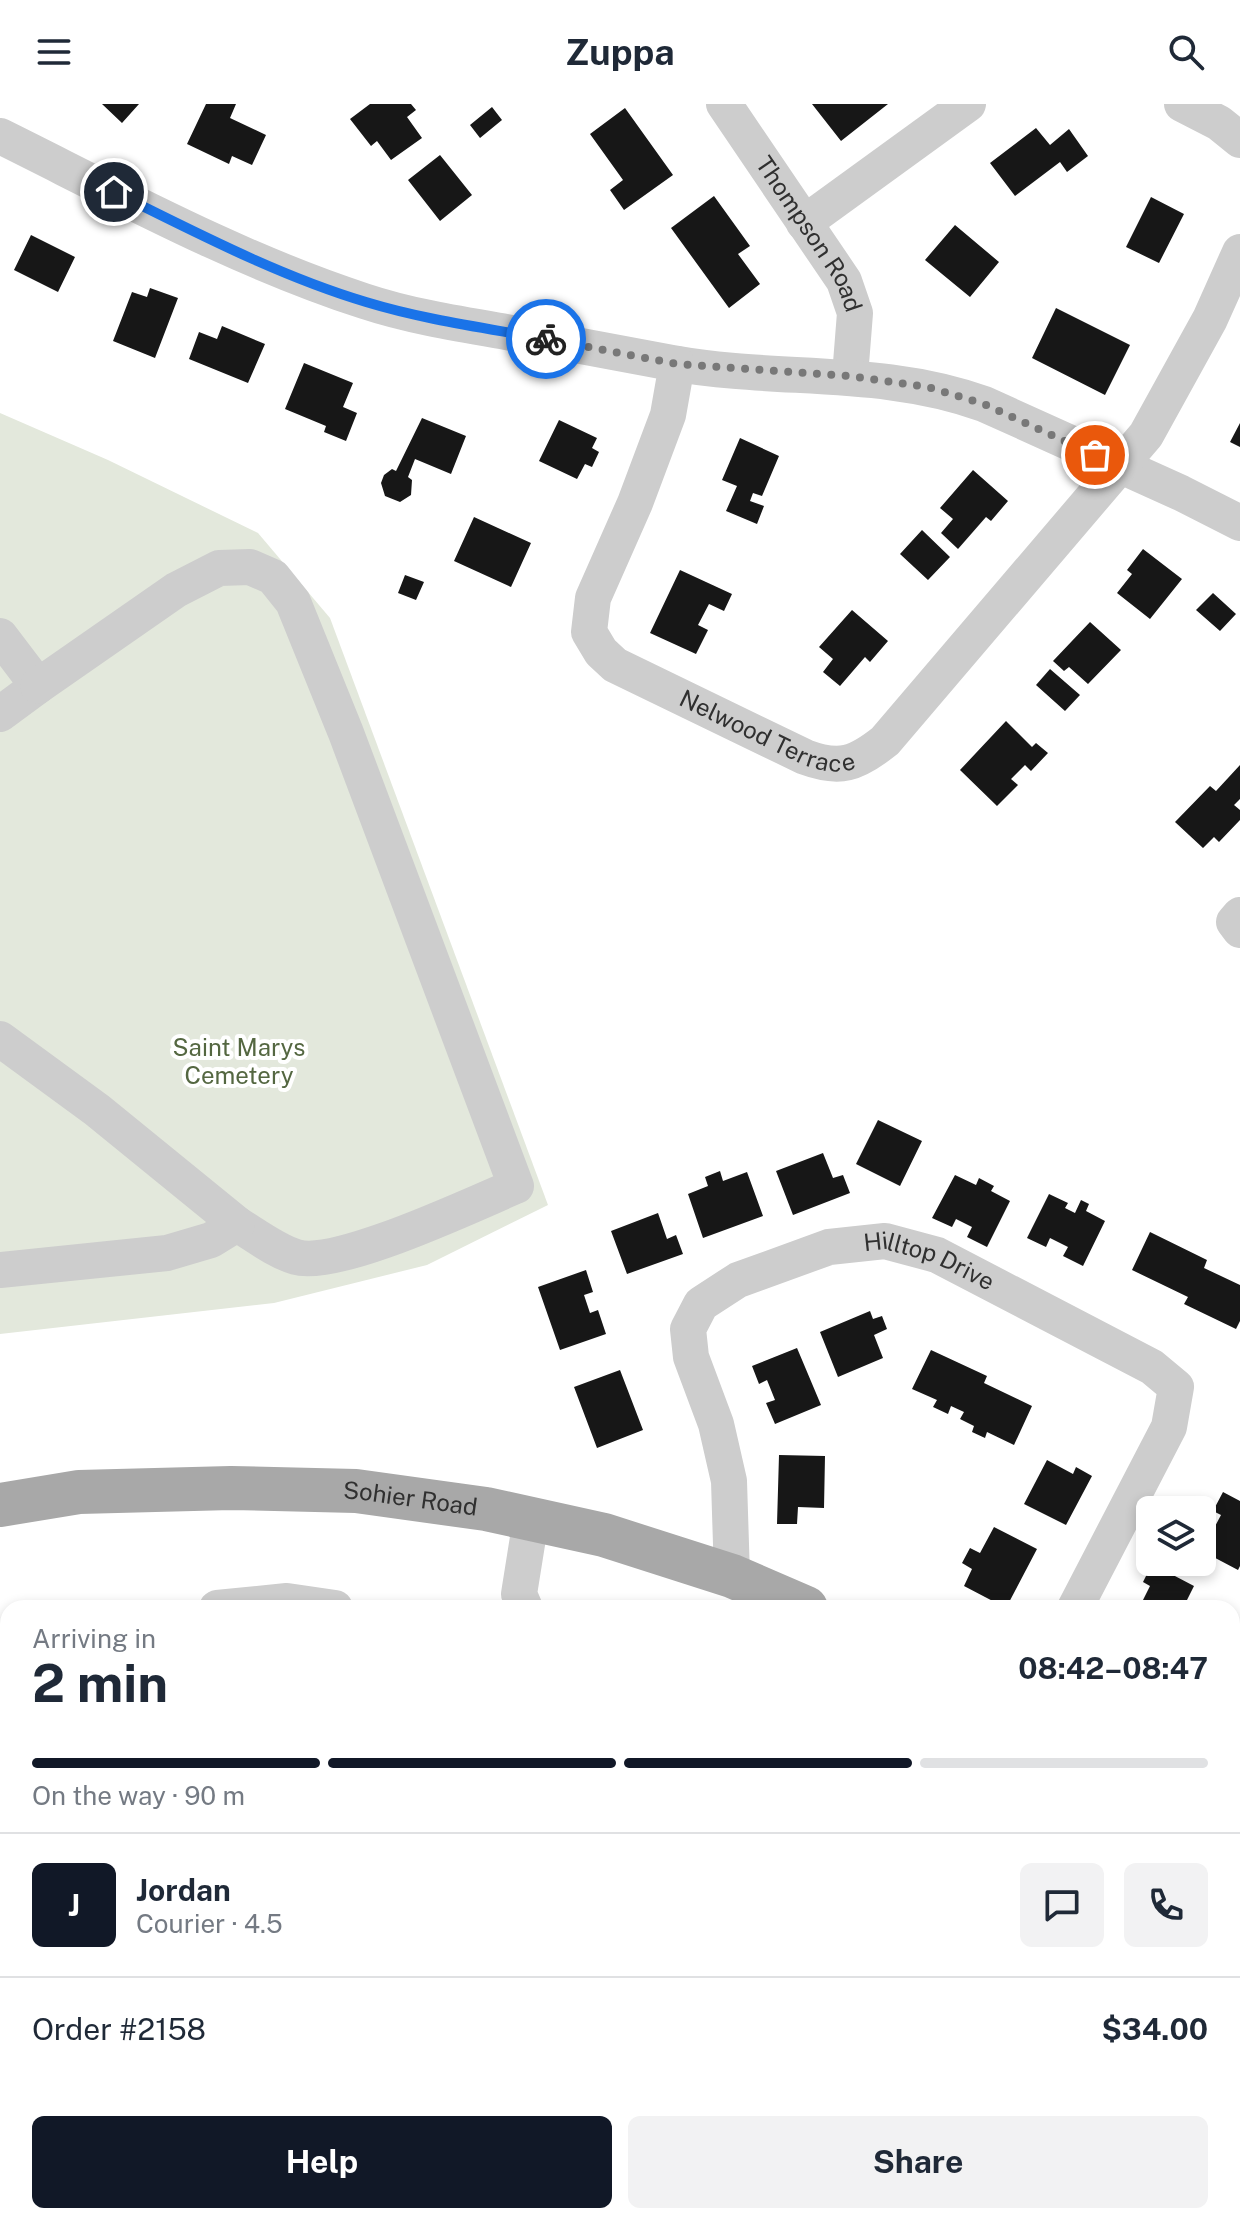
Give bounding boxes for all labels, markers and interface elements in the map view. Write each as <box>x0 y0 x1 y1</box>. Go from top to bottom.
icon: menu <box>32 30 76 74</box>
icon: search <box>1164 30 1208 74</box>
text: Zuppa <box>565 31 675 73</box>
street label: Thompson Road <box>751 151 868 315</box>
pin <box>80 158 148 226</box>
icon: home <box>92 170 136 214</box>
courier <box>506 299 586 379</box>
icon: bike <box>524 317 568 361</box>
pin <box>1061 421 1129 489</box>
icon: bag <box>1073 433 1117 477</box>
street label: Nelwood Terrace <box>675 683 858 777</box>
park label: Saint Marys Cemetery <box>173 1033 305 1089</box>
street label: Hilltop Drive <box>862 1226 999 1295</box>
street label: Sohier Road <box>343 1476 479 1521</box>
map controls <box>1136 1496 1216 1576</box>
button: layers <box>1136 1496 1216 1576</box>
text: Arriving in <box>32 1623 156 1654</box>
text: 08:42–08:47 <box>1018 1650 1208 1686</box>
text: 2 min <box>32 1653 168 1714</box>
text: On the way · 90 m <box>32 1780 245 1811</box>
button: chat <box>1020 1863 1104 1947</box>
button: phone <box>1124 1863 1208 1947</box>
text: Jordan <box>136 1872 231 1908</box>
text: J <box>68 1887 80 1923</box>
text: Courier · 4.5 <box>136 1908 283 1939</box>
text: Order #2158 <box>32 2011 206 2047</box>
text: $34.00 <box>1101 2011 1208 2047</box>
button: Help <box>32 2116 612 2208</box>
button: Share <box>628 2116 1208 2208</box>

